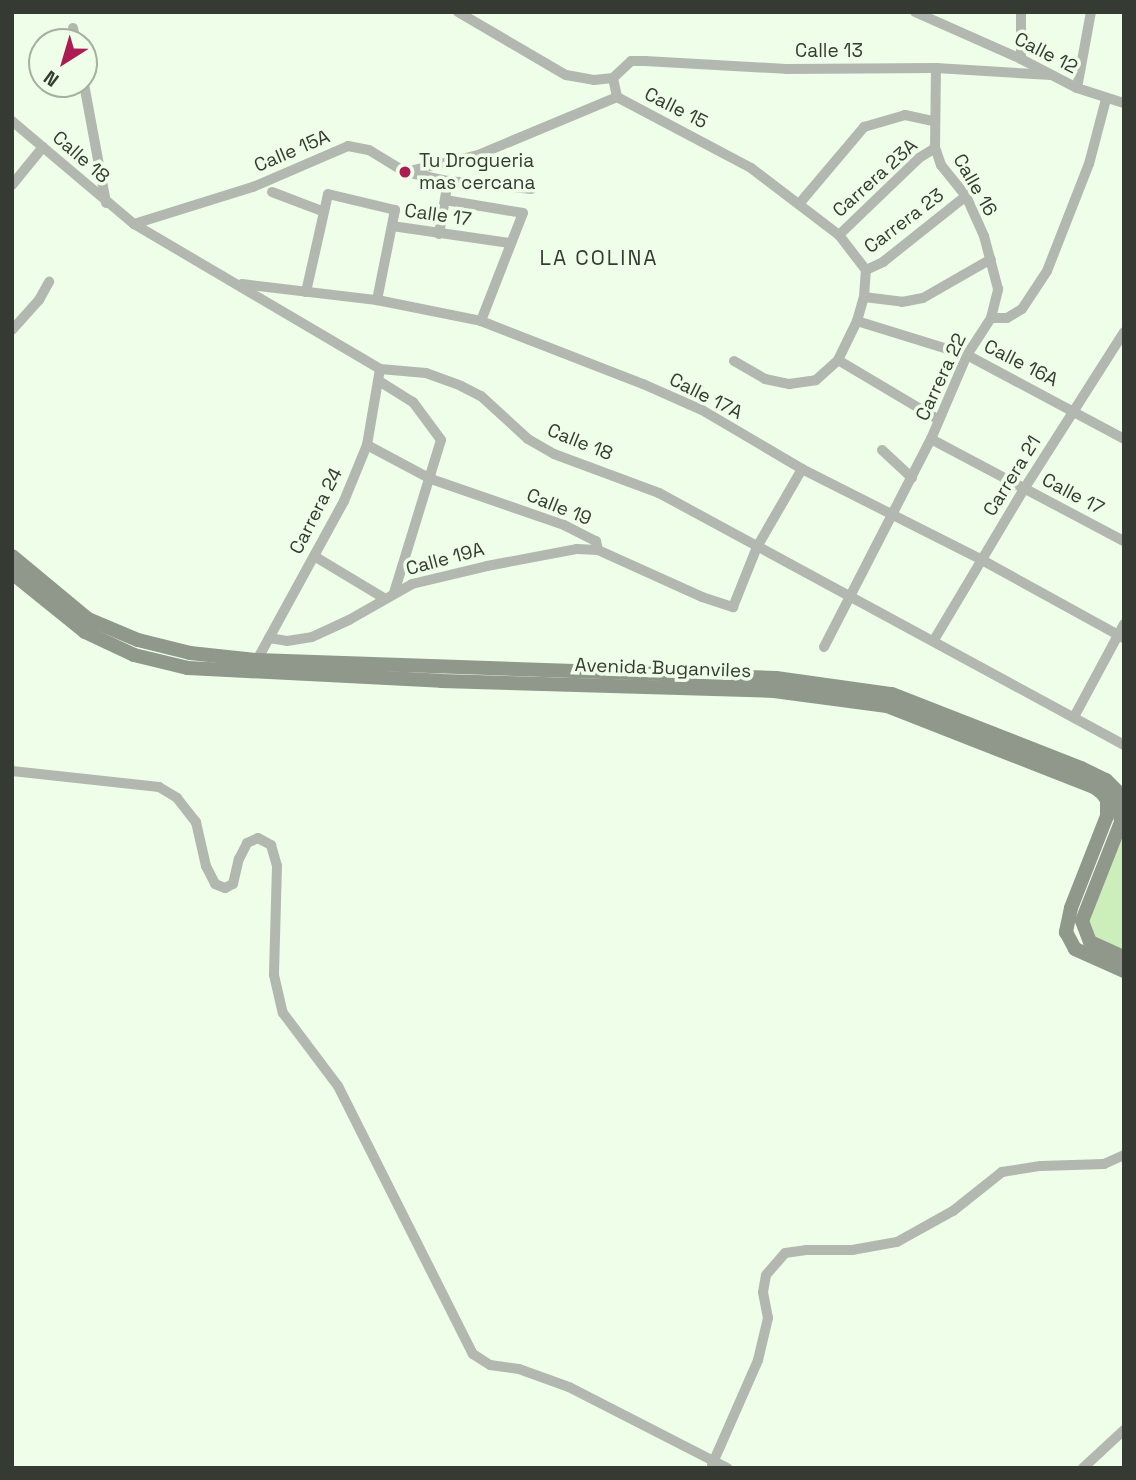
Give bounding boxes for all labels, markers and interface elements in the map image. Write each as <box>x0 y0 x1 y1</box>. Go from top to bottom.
street label: Calle 12 <box>1011 27 1081 79</box>
north arrow <box>28 28 98 98</box>
street label: Calle 13 <box>795 40 863 62</box>
text: N <box>39 65 64 92</box>
street label: Calle 15 <box>641 82 711 134</box>
street label: Calle 15A <box>251 125 333 177</box>
street label: Calle 18 <box>48 126 114 188</box>
street label: Carrera 23A <box>828 134 922 222</box>
place label: Tu Drogueria mas cercana <box>419 150 535 194</box>
street label: Calle 16 <box>948 150 1002 220</box>
marker: Tu Drogueria mas cercana <box>397 164 413 180</box>
street label: Carrera 23 <box>860 184 948 258</box>
street label: Calle 17 <box>403 199 473 231</box>
district label: LA COLINA <box>540 245 658 271</box>
street label: Carrera 22 <box>911 330 971 424</box>
street label: Calle 16A <box>980 335 1062 391</box>
street label: Calle 17A <box>666 368 746 424</box>
street label: Calle 18 <box>544 419 616 465</box>
street label: Carrera 21 <box>978 432 1046 520</box>
street label: Carrera 24 <box>285 464 347 558</box>
street label: Calle 17 <box>1038 468 1108 520</box>
street label: Calle 19 <box>523 484 595 530</box>
street label: Calle 19A <box>403 538 487 580</box>
street label: Avenida Buganviles <box>574 654 752 682</box>

